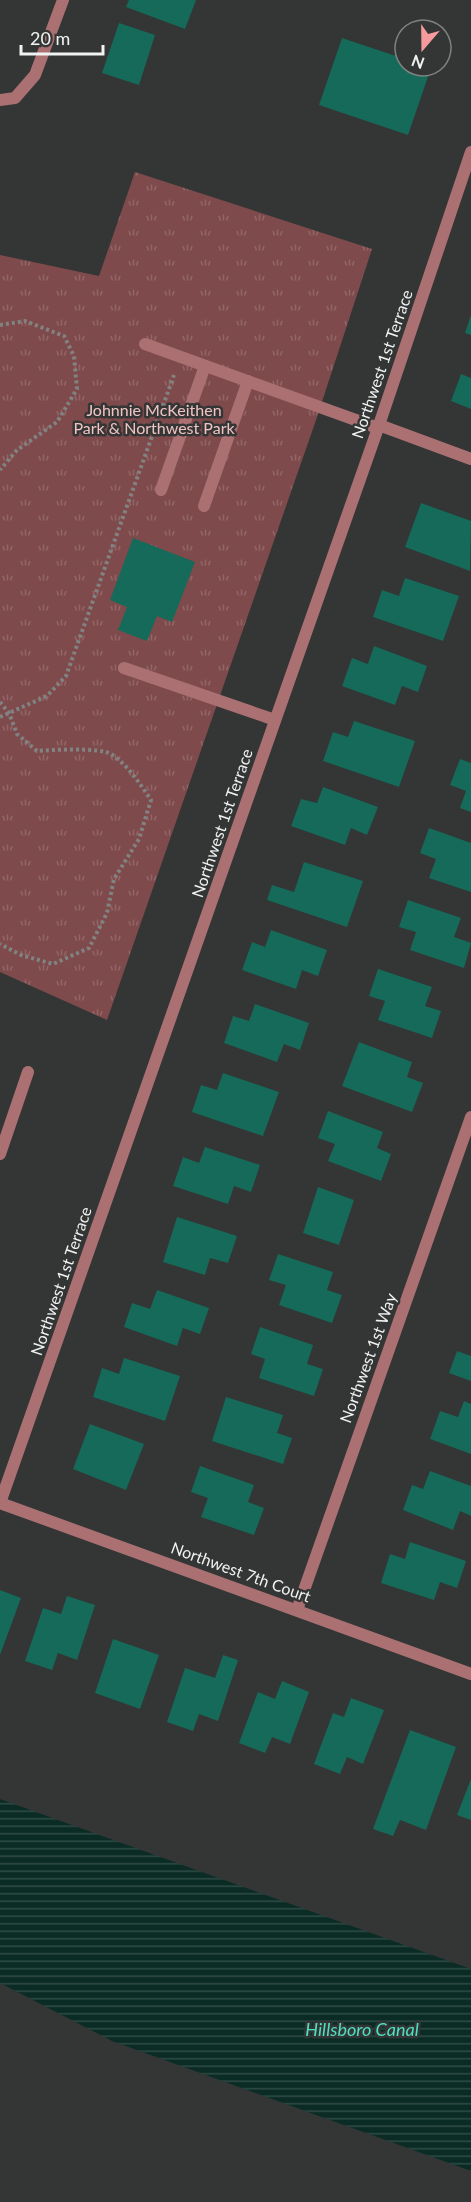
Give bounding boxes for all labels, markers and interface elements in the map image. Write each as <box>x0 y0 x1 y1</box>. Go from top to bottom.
scale bar <box>21 18 104 56</box>
north arrow <box>393 18 453 78</box>
text: 20 m <box>30 27 70 49</box>
text: N <box>409 52 427 74</box>
street label: Northwest 1st Terrace <box>347 287 416 441</box>
park label: Johnnie McKeithen Park & Northwest Park <box>73 400 235 437</box>
street label: Northwest 1st Terrace <box>187 746 256 900</box>
street label: Northwest 1st Terrace <box>26 1204 95 1358</box>
street label: Northwest 1st Way <box>335 1290 400 1425</box>
street label: Northwest 7th Court <box>169 1537 314 1606</box>
water label: Hillsboro Canal <box>305 2018 419 2040</box>

